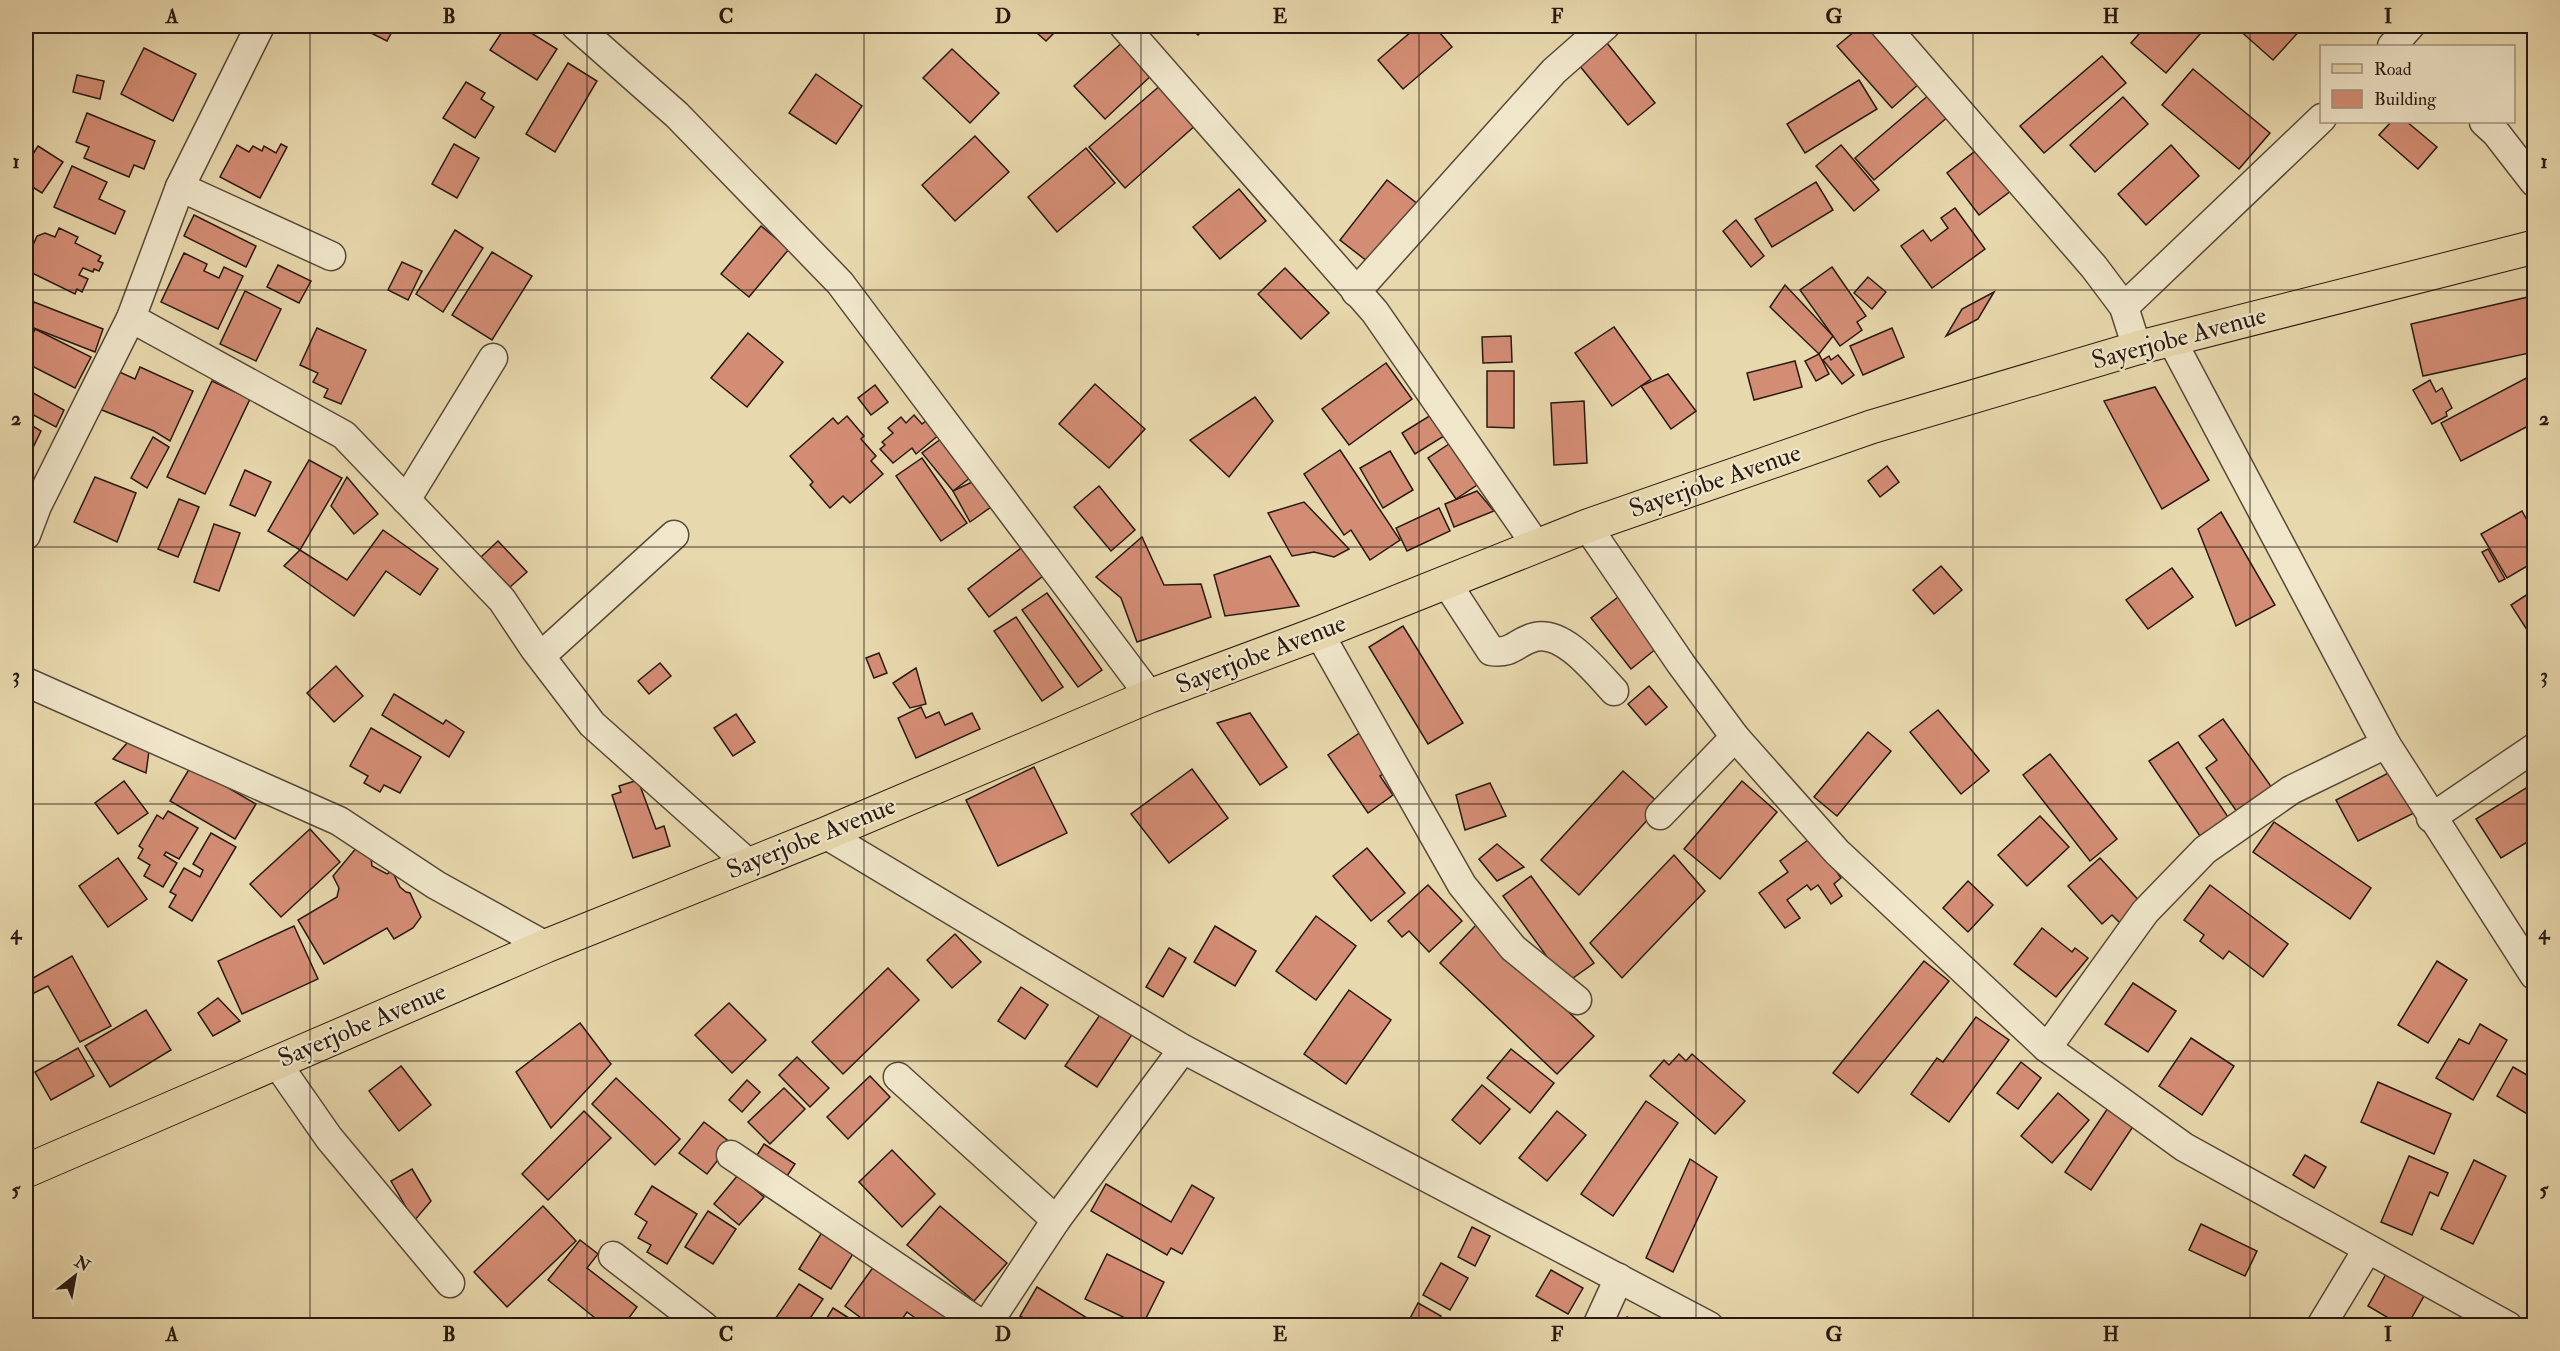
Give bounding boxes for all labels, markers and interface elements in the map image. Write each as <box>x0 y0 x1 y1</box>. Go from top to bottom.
text: A <box>165 4 179 29</box>
text: B <box>442 4 456 29</box>
text: C <box>719 4 733 29</box>
text: D <box>995 4 1011 29</box>
text: E <box>1273 4 1288 29</box>
text: F <box>1551 4 1564 29</box>
text: G <box>1826 4 1843 29</box>
text: H <box>2103 4 2119 29</box>
text: I <box>2384 4 2392 29</box>
legend <box>2320 45 2515 123</box>
text: Road <box>2374 58 2412 81</box>
text: Building <box>2374 88 2437 111</box>
text: 1 <box>12 149 20 174</box>
text: 1 <box>2540 149 2548 174</box>
street label: Sayerjobe Avenue <box>2088 299 2270 377</box>
text: 2 <box>11 406 21 431</box>
text: 2 <box>2539 406 2549 431</box>
street label: Sayerjobe Avenue <box>1625 437 1805 525</box>
street label: Sayerjobe Avenue <box>1171 607 1351 701</box>
text: 3 <box>12 663 20 688</box>
text: 3 <box>2540 663 2548 688</box>
street label: Sayerjobe Avenue <box>722 789 900 886</box>
text: 4 <box>10 920 23 945</box>
text: 4 <box>2538 920 2551 945</box>
street label: Sayerjobe Avenue <box>273 975 451 1075</box>
text: 5 <box>12 1177 22 1202</box>
text: 5 <box>2540 1177 2550 1202</box>
north arrow <box>45 1246 105 1306</box>
text: N <box>70 1251 94 1277</box>
text: A <box>165 1322 179 1347</box>
text: B <box>442 1322 456 1347</box>
text: C <box>719 1322 733 1347</box>
text: D <box>995 1322 1011 1347</box>
text: E <box>1273 1322 1288 1347</box>
text: F <box>1551 1322 1564 1347</box>
text: G <box>1826 1322 1843 1347</box>
text: H <box>2103 1322 2119 1347</box>
text: I <box>2384 1322 2392 1347</box>

